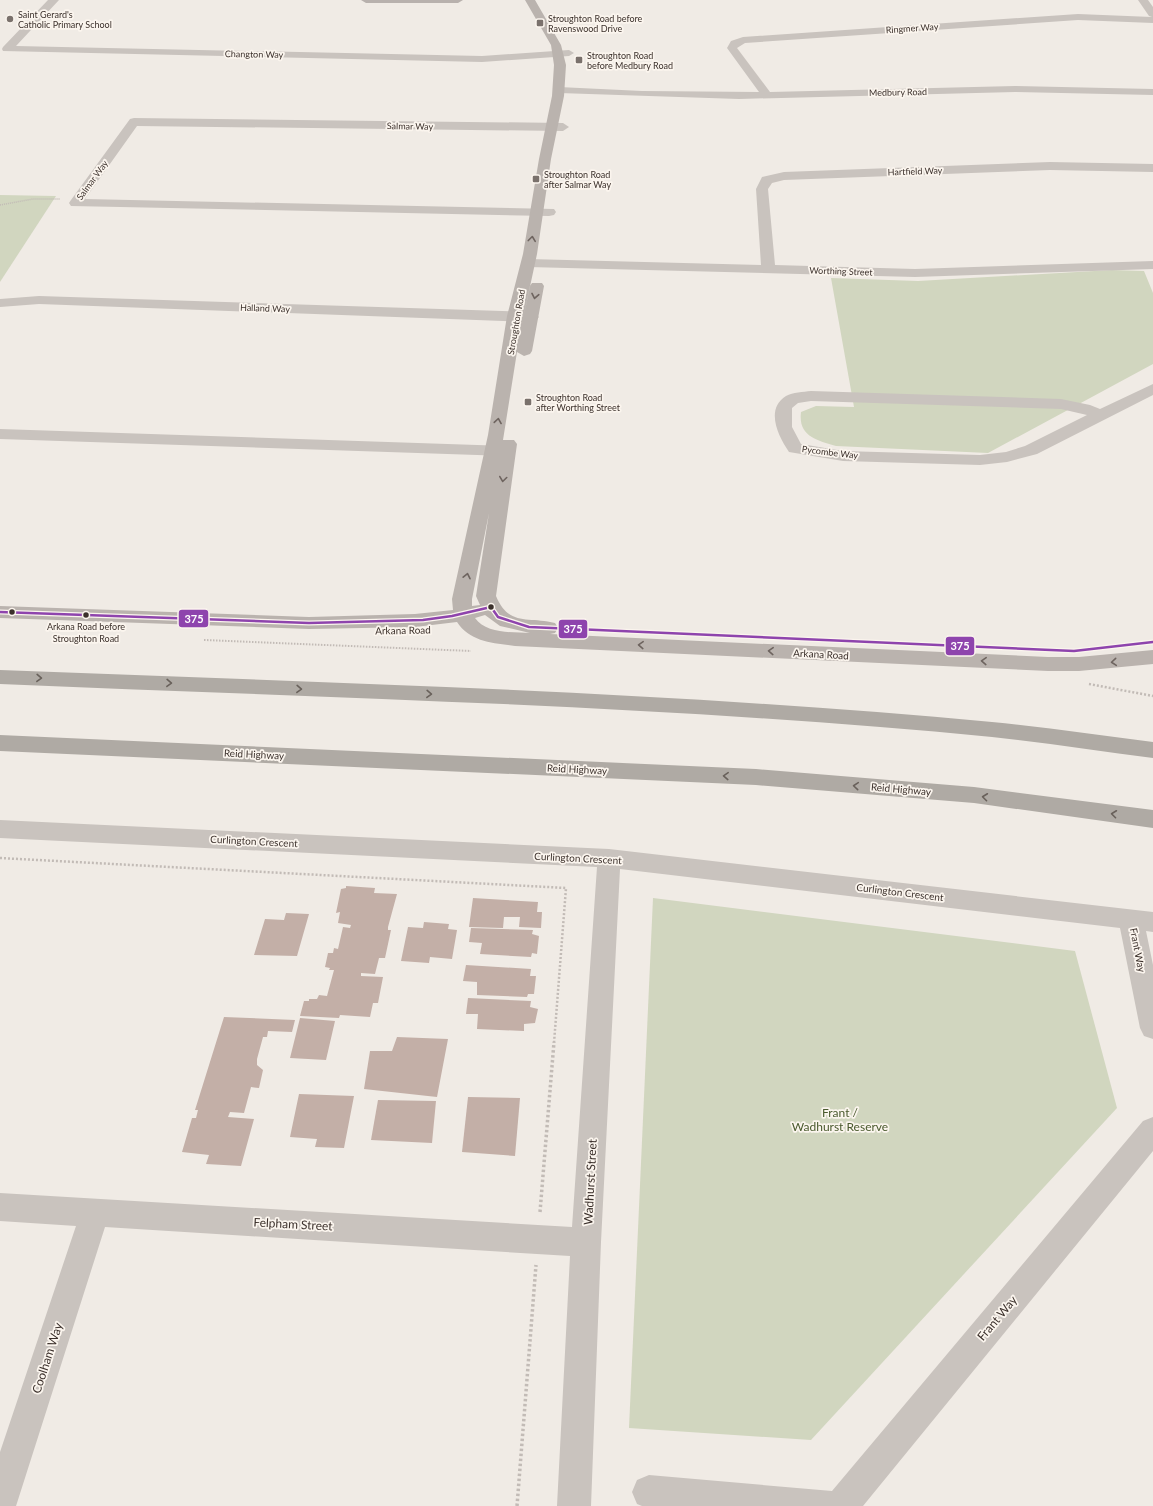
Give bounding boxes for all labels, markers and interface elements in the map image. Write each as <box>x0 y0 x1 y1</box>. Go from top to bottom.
place label: Saint Gerard's Catholic Primary School <box>18 9 112 30</box>
place label: Stroughton Road before Ravenswood Drive <box>548 13 643 34</box>
marker: Saint Gerard's Catholic Primary School <box>5 14 15 24</box>
marker: Stroughton Road before Ravenswood Drive <box>535 18 545 28</box>
street label: Ringmer Way <box>885 21 939 35</box>
street label: Changton Way <box>225 48 284 60</box>
place label: Stroughton Road before Medbury Road <box>587 50 673 71</box>
marker: Stroughton Road before Medbury Road <box>574 55 584 65</box>
street label: Medbury Road <box>869 86 927 98</box>
street label: Salmar Way <box>387 120 434 132</box>
street label: Salmar Way <box>74 158 110 202</box>
street label: Hartfield Way <box>887 165 943 177</box>
place label: Stroughton Road after Salmar Way <box>544 169 611 190</box>
marker: Stroughton Road after Salmar Way <box>531 174 541 184</box>
one-way arrow <box>527 236 536 242</box>
street label: Worthing Street <box>809 264 874 278</box>
street label: Stroughton Road <box>505 288 527 356</box>
one-way arrow <box>531 293 540 299</box>
street label: Halland Way <box>240 302 291 314</box>
place label: Stroughton Road after Worthing Street <box>536 392 621 413</box>
marker: Stroughton Road after Worthing Street <box>523 397 533 407</box>
one-way arrow <box>493 418 502 425</box>
street label: Pycombe Way <box>801 443 859 461</box>
one-way arrow <box>499 476 508 482</box>
one-way arrow <box>462 573 470 579</box>
unlabelled marker <box>486 602 496 612</box>
unlabelled marker <box>7 607 17 617</box>
line badge: 375 <box>178 609 209 628</box>
marker: Arkana Road before Stroughton Road <box>81 610 91 620</box>
text: 375 <box>184 612 204 625</box>
line badge: 375 <box>558 619 588 639</box>
place label: Arkana Road before Stroughton Road <box>47 621 125 644</box>
text: 375 <box>563 622 583 635</box>
street label: Arkana Road <box>375 624 431 636</box>
line badge: 375 <box>945 636 975 656</box>
text: 375 <box>950 639 970 652</box>
one-way arrow <box>638 641 644 650</box>
one-way arrow <box>768 647 774 656</box>
street label: Arkana Road <box>793 647 849 661</box>
one-way arrow <box>981 657 987 666</box>
one-way arrow <box>1111 657 1117 666</box>
one-way arrow <box>36 674 42 683</box>
one-way arrow <box>166 679 172 688</box>
one-way arrow <box>296 685 302 693</box>
one-way arrow <box>426 690 432 699</box>
street label: Reid Highway <box>224 746 285 762</box>
street label: Reid Highway <box>547 761 608 777</box>
one-way arrow <box>723 772 729 780</box>
street label: Reid Highway <box>870 780 932 798</box>
one-way arrow <box>853 781 859 790</box>
one-way arrow <box>982 793 988 802</box>
one-way arrow <box>1111 810 1117 819</box>
street label: Curlington Crescent <box>210 833 298 849</box>
street label: Curlington Crescent <box>534 850 622 866</box>
street label: Curlington Crescent <box>856 881 945 903</box>
street label: Frant Way <box>1128 927 1148 974</box>
park label: Frant / Wadhurst Reserve <box>792 1105 888 1134</box>
street label: Wadhurst Street <box>580 1138 600 1225</box>
street label: Felpham Street <box>253 1214 334 1234</box>
street label: Frant Way <box>974 1292 1021 1344</box>
street label: Coolham Way <box>29 1320 66 1395</box>

